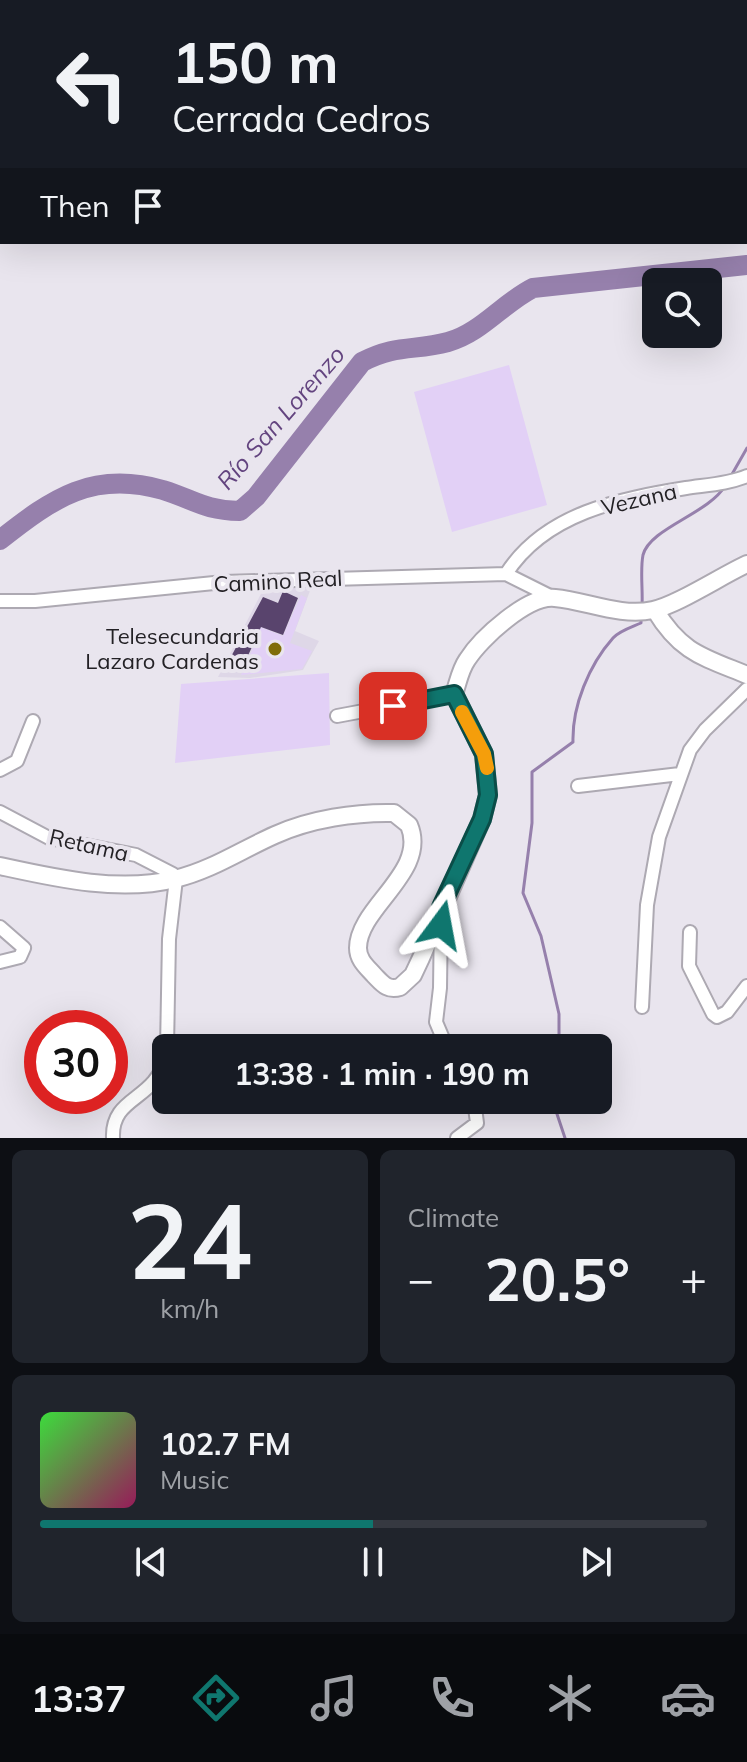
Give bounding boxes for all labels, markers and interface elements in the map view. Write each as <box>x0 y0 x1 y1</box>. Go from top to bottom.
text: 150 m <box>172 27 339 97</box>
icon: left <box>40 32 144 136</box>
text: Cerrada Cedros <box>172 96 431 141</box>
icon: arrive <box>126 184 170 228</box>
text: Then <box>40 187 110 225</box>
map controls <box>642 268 722 348</box>
button: search <box>642 268 722 348</box>
water label: Río San Lorenzo <box>210 339 351 495</box>
street label: Vezana <box>599 477 679 521</box>
street label: Camino Real <box>213 564 343 598</box>
place label: Telesecundaria Lazaro Cardenas <box>85 622 259 675</box>
marker: Telesecundaria Lazaro Cardenas <box>266 640 284 658</box>
pin <box>359 672 427 740</box>
icon: arrive <box>371 684 415 728</box>
street label: Retama <box>47 822 131 868</box>
position arrow <box>399 883 483 967</box>
speed limit sign: 30 <box>24 1010 128 1114</box>
text: 13:38 · 1 min · 190 m <box>234 1055 530 1093</box>
text: 24 <box>127 1174 252 1305</box>
text: Climate <box>408 1201 499 1234</box>
text: 20.5° <box>484 1241 630 1316</box>
text: − <box>408 1251 434 1306</box>
text: + <box>681 1251 707 1306</box>
text: km/h <box>160 1292 219 1325</box>
text: 102.7 FM <box>160 1425 291 1463</box>
text: Music <box>160 1463 229 1496</box>
icon: previous <box>129 1540 173 1584</box>
icon: pause <box>351 1540 395 1584</box>
icon: next <box>574 1540 618 1584</box>
icon: directions <box>188 1670 244 1726</box>
icon: music <box>306 1670 362 1726</box>
icon: phone <box>424 1670 480 1726</box>
icon: climate <box>542 1670 598 1726</box>
icon: car <box>660 1670 716 1726</box>
text: 13:37 <box>31 1676 126 1721</box>

